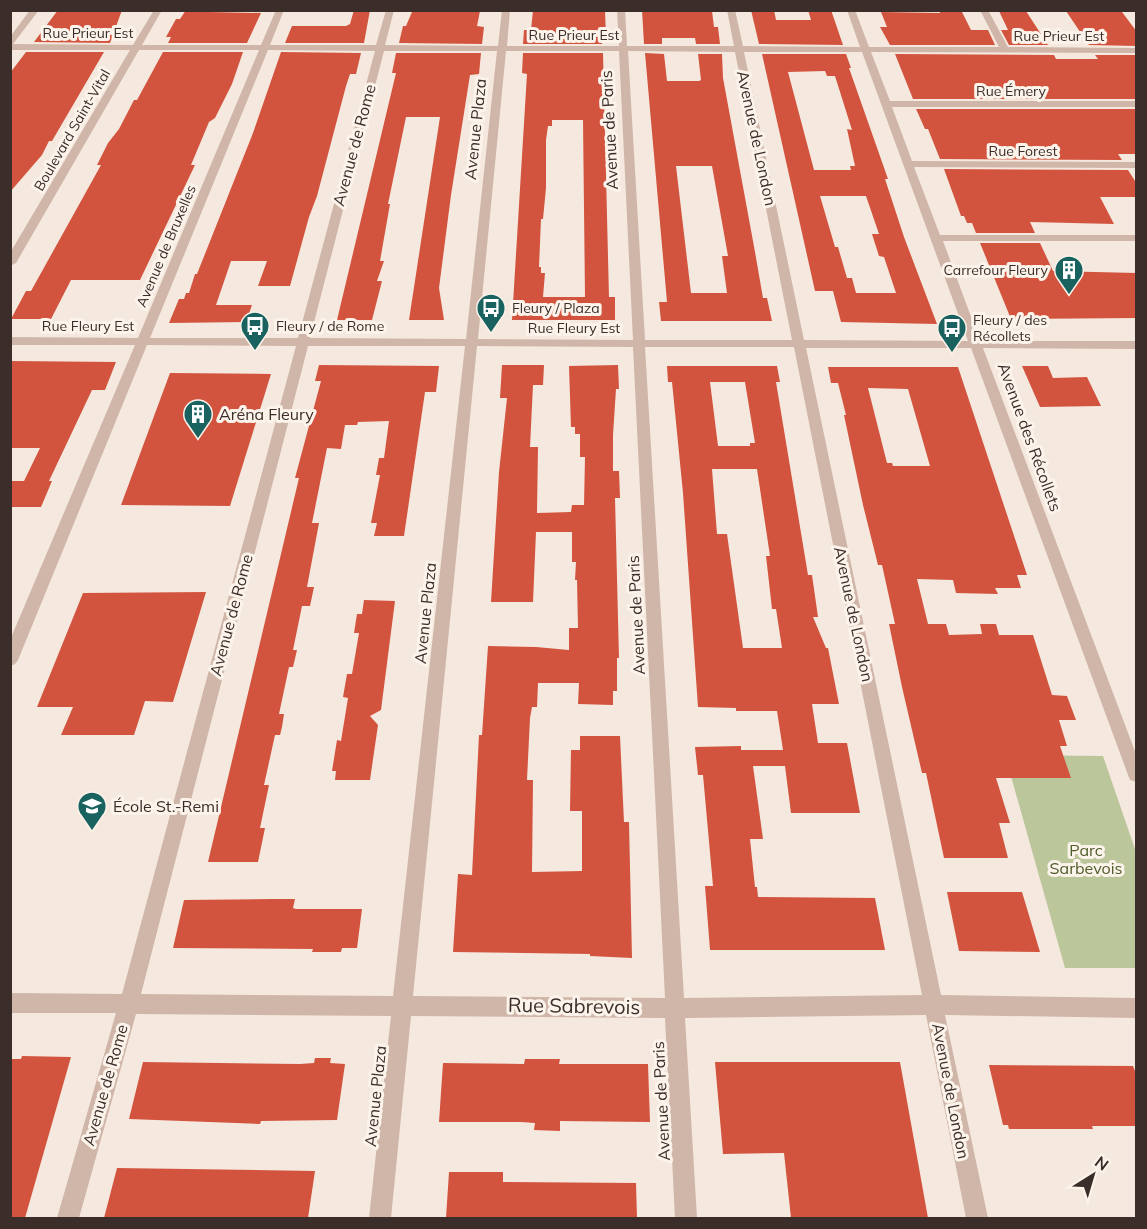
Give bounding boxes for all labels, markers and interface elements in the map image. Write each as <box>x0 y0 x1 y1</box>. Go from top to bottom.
street label: Rue Prieur Est <box>43 24 133 42</box>
street label: Rue Prieur Est <box>529 26 619 44</box>
street label: Rue Prieur Est <box>1014 27 1104 45</box>
street label: Boulevard Saint-Vital <box>30 66 114 194</box>
street label: Avenue de London <box>733 69 781 207</box>
street label: Avenue de Paris <box>596 70 622 190</box>
street label: Avenue Plaza <box>460 77 490 181</box>
street label: Avenue de Rome <box>328 82 380 208</box>
street label: Rue Émery <box>976 82 1047 100</box>
street label: Rue Forest <box>988 142 1058 160</box>
street label: Avenue de Bruxelles <box>132 182 200 310</box>
building icon: Carrefour Fleury <box>1053 254 1085 296</box>
place label: Carrefour Fleury <box>943 261 1049 279</box>
bus stop icon: Fleury / Plaza <box>475 292 507 334</box>
place label: Fleury / Plaza <box>512 299 600 317</box>
bus stop icon: Fleury / de Rome <box>239 310 271 352</box>
place label: Fleury / des Récollets <box>973 311 1047 345</box>
bus stop icon: Fleury / des Récollets <box>936 312 968 354</box>
street label: Rue Fleury Est <box>42 317 134 335</box>
place label: Fleury / de Rome <box>276 317 384 335</box>
street label: Rue Fleury Est <box>528 319 620 337</box>
street label: Avenue des Récollets <box>994 360 1066 514</box>
building icon: Aréna Fleury <box>182 398 214 440</box>
place label: Aréna Fleury <box>219 404 314 424</box>
street label: Avenue de London <box>830 545 878 683</box>
street label: Avenue de Rome <box>205 552 257 678</box>
street label: Avenue de Paris <box>623 555 649 675</box>
street label: Avenue Plaza <box>410 561 440 665</box>
school or university icon: École St.-Remi <box>76 790 108 832</box>
place label: École St.-Remi <box>113 796 219 816</box>
park label: Parc Sarbevois <box>1050 840 1122 878</box>
street label: Rue Sabrevois <box>508 992 640 1019</box>
street label: Avenue de Rome <box>78 1022 132 1148</box>
street label: Avenue de London <box>928 1022 974 1160</box>
street label: Avenue de Paris <box>648 1041 674 1161</box>
street label: Avenue Plaza <box>360 1044 390 1148</box>
north arrow <box>1063 1145 1123 1205</box>
text: N <box>1091 1151 1113 1175</box>

